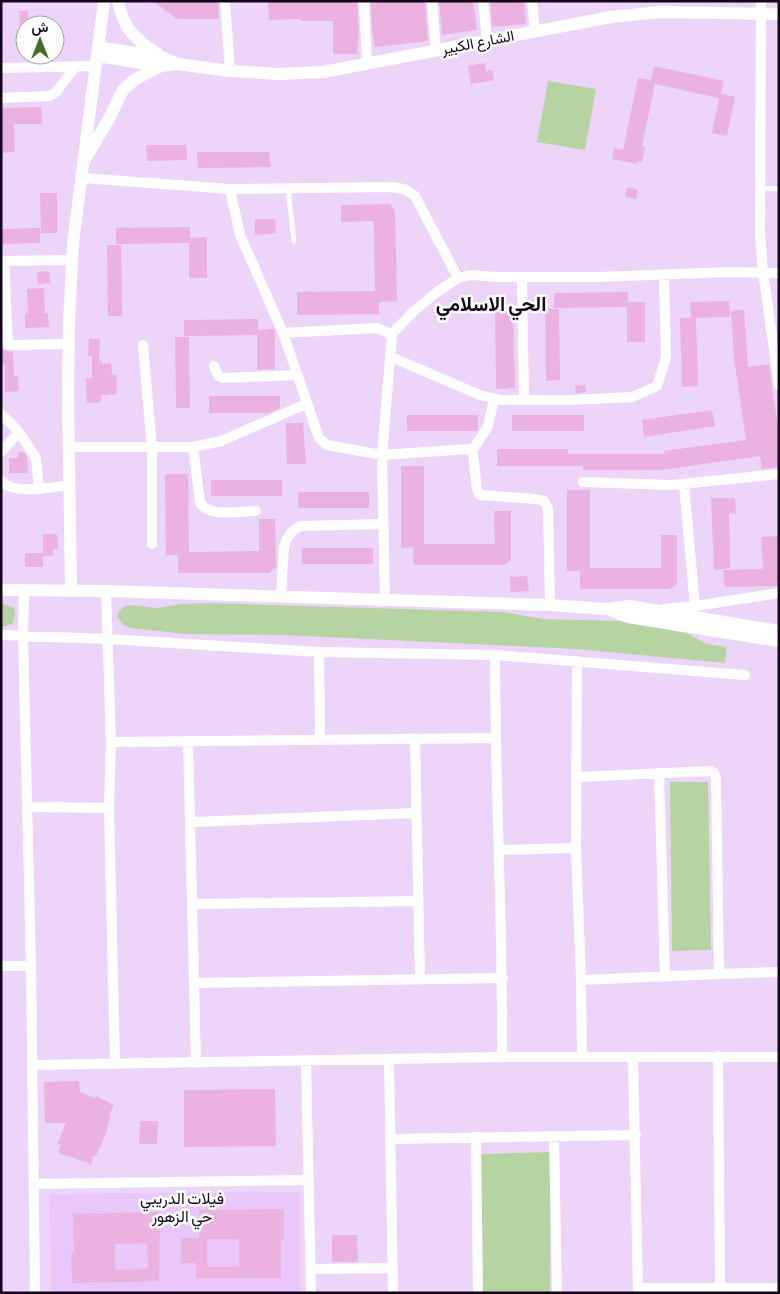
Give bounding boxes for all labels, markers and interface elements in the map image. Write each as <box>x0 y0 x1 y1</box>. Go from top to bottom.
north arrow <box>15 15 65 65</box>
text: ش <box>32 21 49 36</box>
street label: الشارع الكبير <box>439 29 516 61</box>
district label: الحي الاسلامي <box>436 295 546 321</box>
district label: فيلات الدريبي حي الزهور <box>140 1191 224 1230</box>

